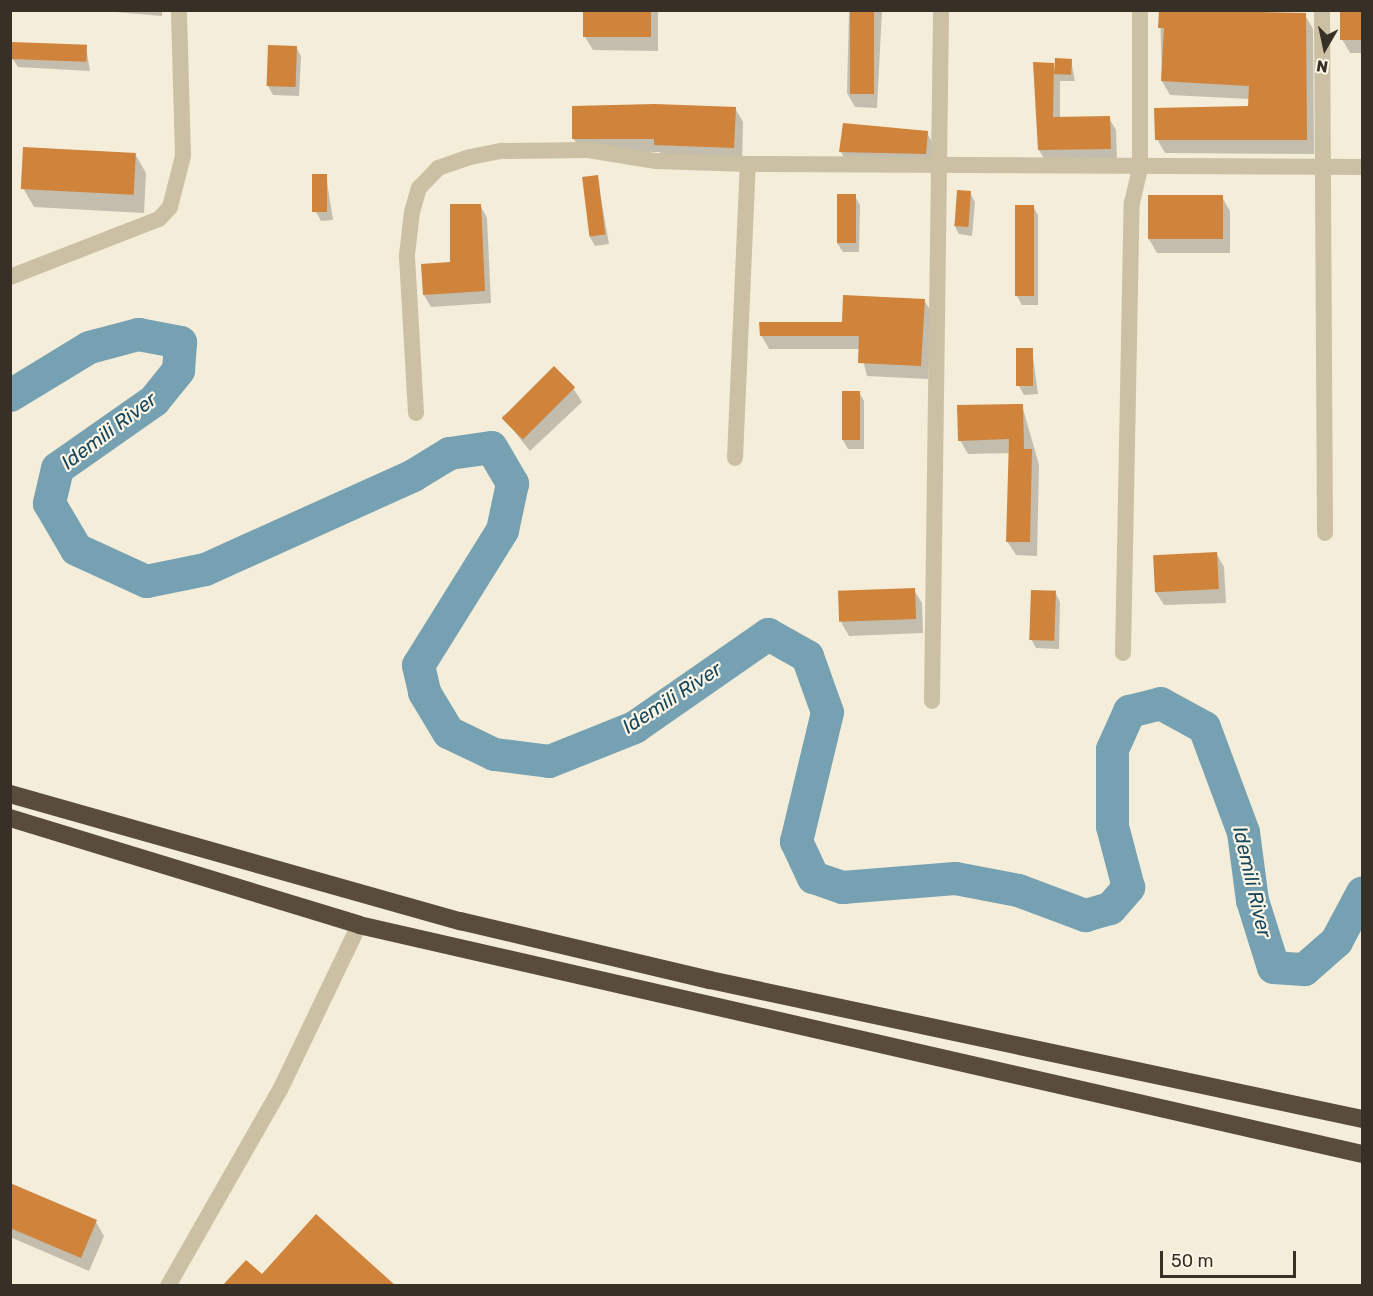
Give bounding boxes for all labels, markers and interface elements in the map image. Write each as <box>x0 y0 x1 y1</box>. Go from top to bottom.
north arrow <box>1295 18 1355 78</box>
text: N <box>1315 56 1329 77</box>
water label: Idemili River <box>57 387 161 475</box>
water label: Idemili River <box>618 657 726 739</box>
water label: Idemili River <box>1228 824 1276 940</box>
scale bar <box>1163 1239 1300 1277</box>
text: 50 m <box>1171 1250 1214 1272</box>

